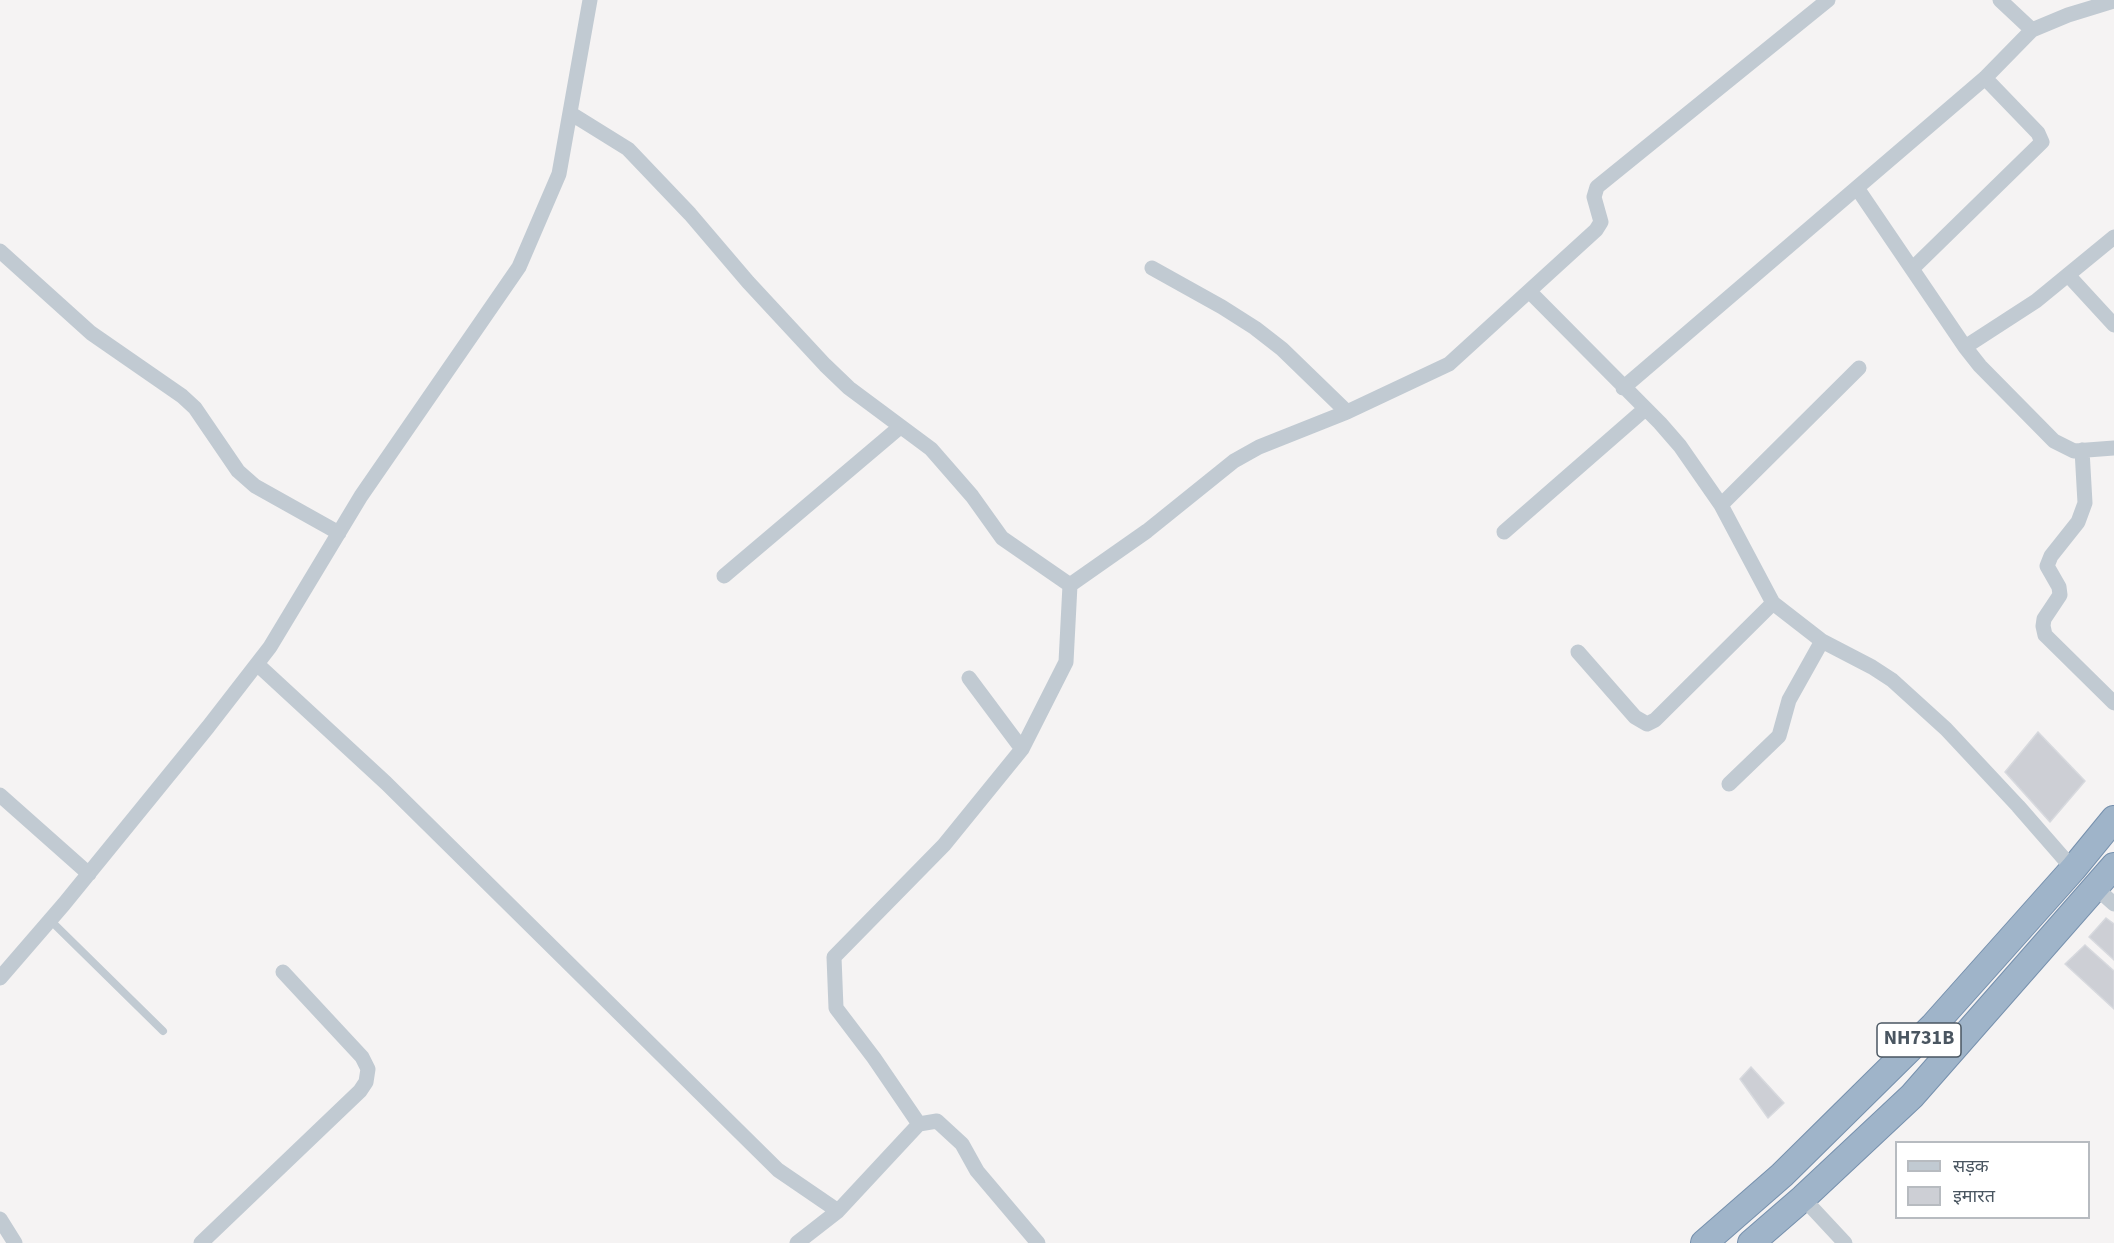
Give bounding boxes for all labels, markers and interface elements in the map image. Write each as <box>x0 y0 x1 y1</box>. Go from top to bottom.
road number: NH731B <box>1877 1023 1961 1057</box>
legend <box>1895 1141 2090 1219</box>
text: सड़क <box>1953 1154 1989 1179</box>
text: इमारत <box>1953 1184 1995 1209</box>

